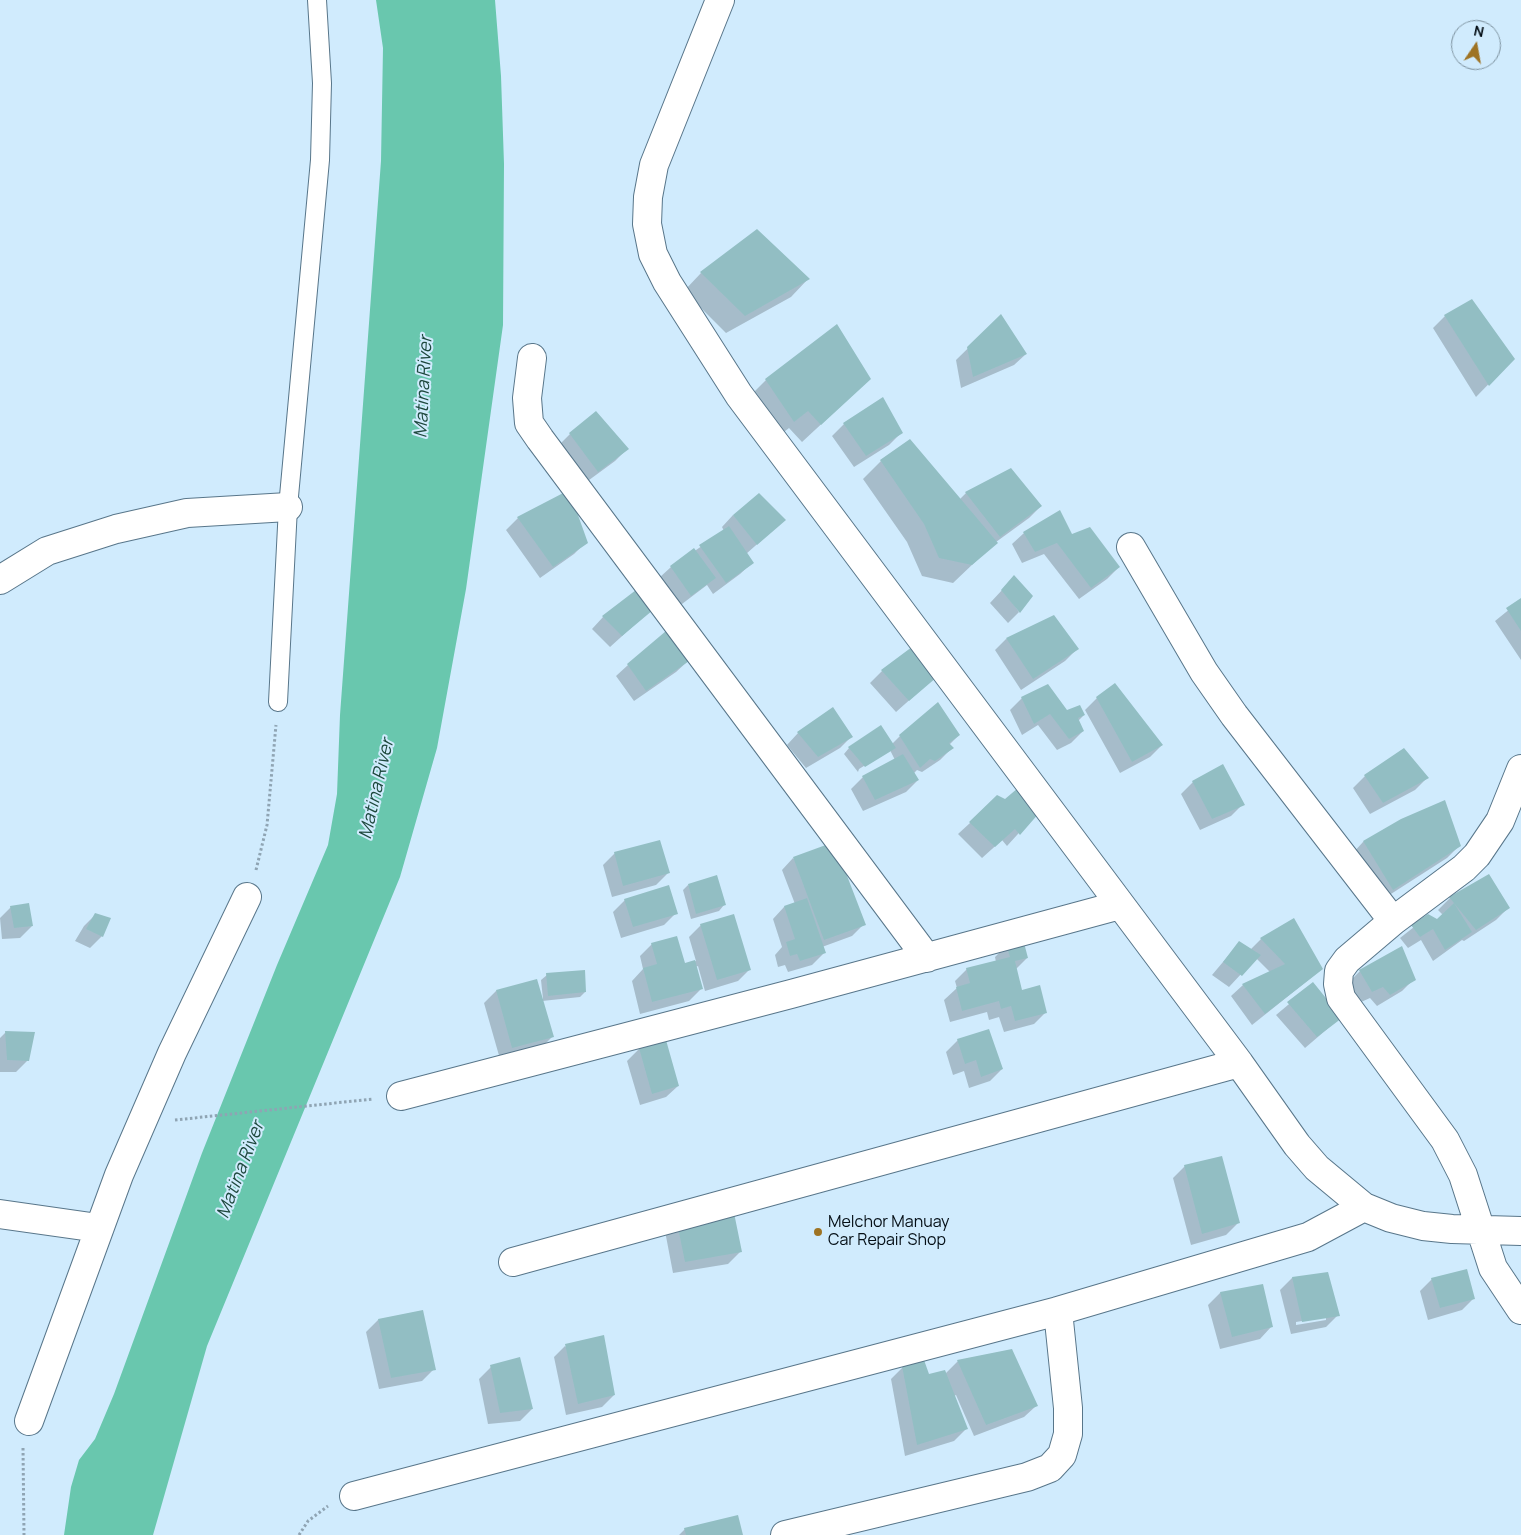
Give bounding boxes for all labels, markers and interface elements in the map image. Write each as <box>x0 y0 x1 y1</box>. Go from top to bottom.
north arrow <box>1451 20 1501 70</box>
text: N <box>1472 20 1486 41</box>
water label: Matina River <box>411 335 437 439</box>
water label: Matina River <box>355 737 399 841</box>
water label: Matina River <box>213 1118 269 1222</box>
place label: Melchor Manuay Car Repair Shop <box>828 1213 950 1251</box>
marker: Melchor Manuay Car Repair Shop <box>812 1226 824 1238</box>

